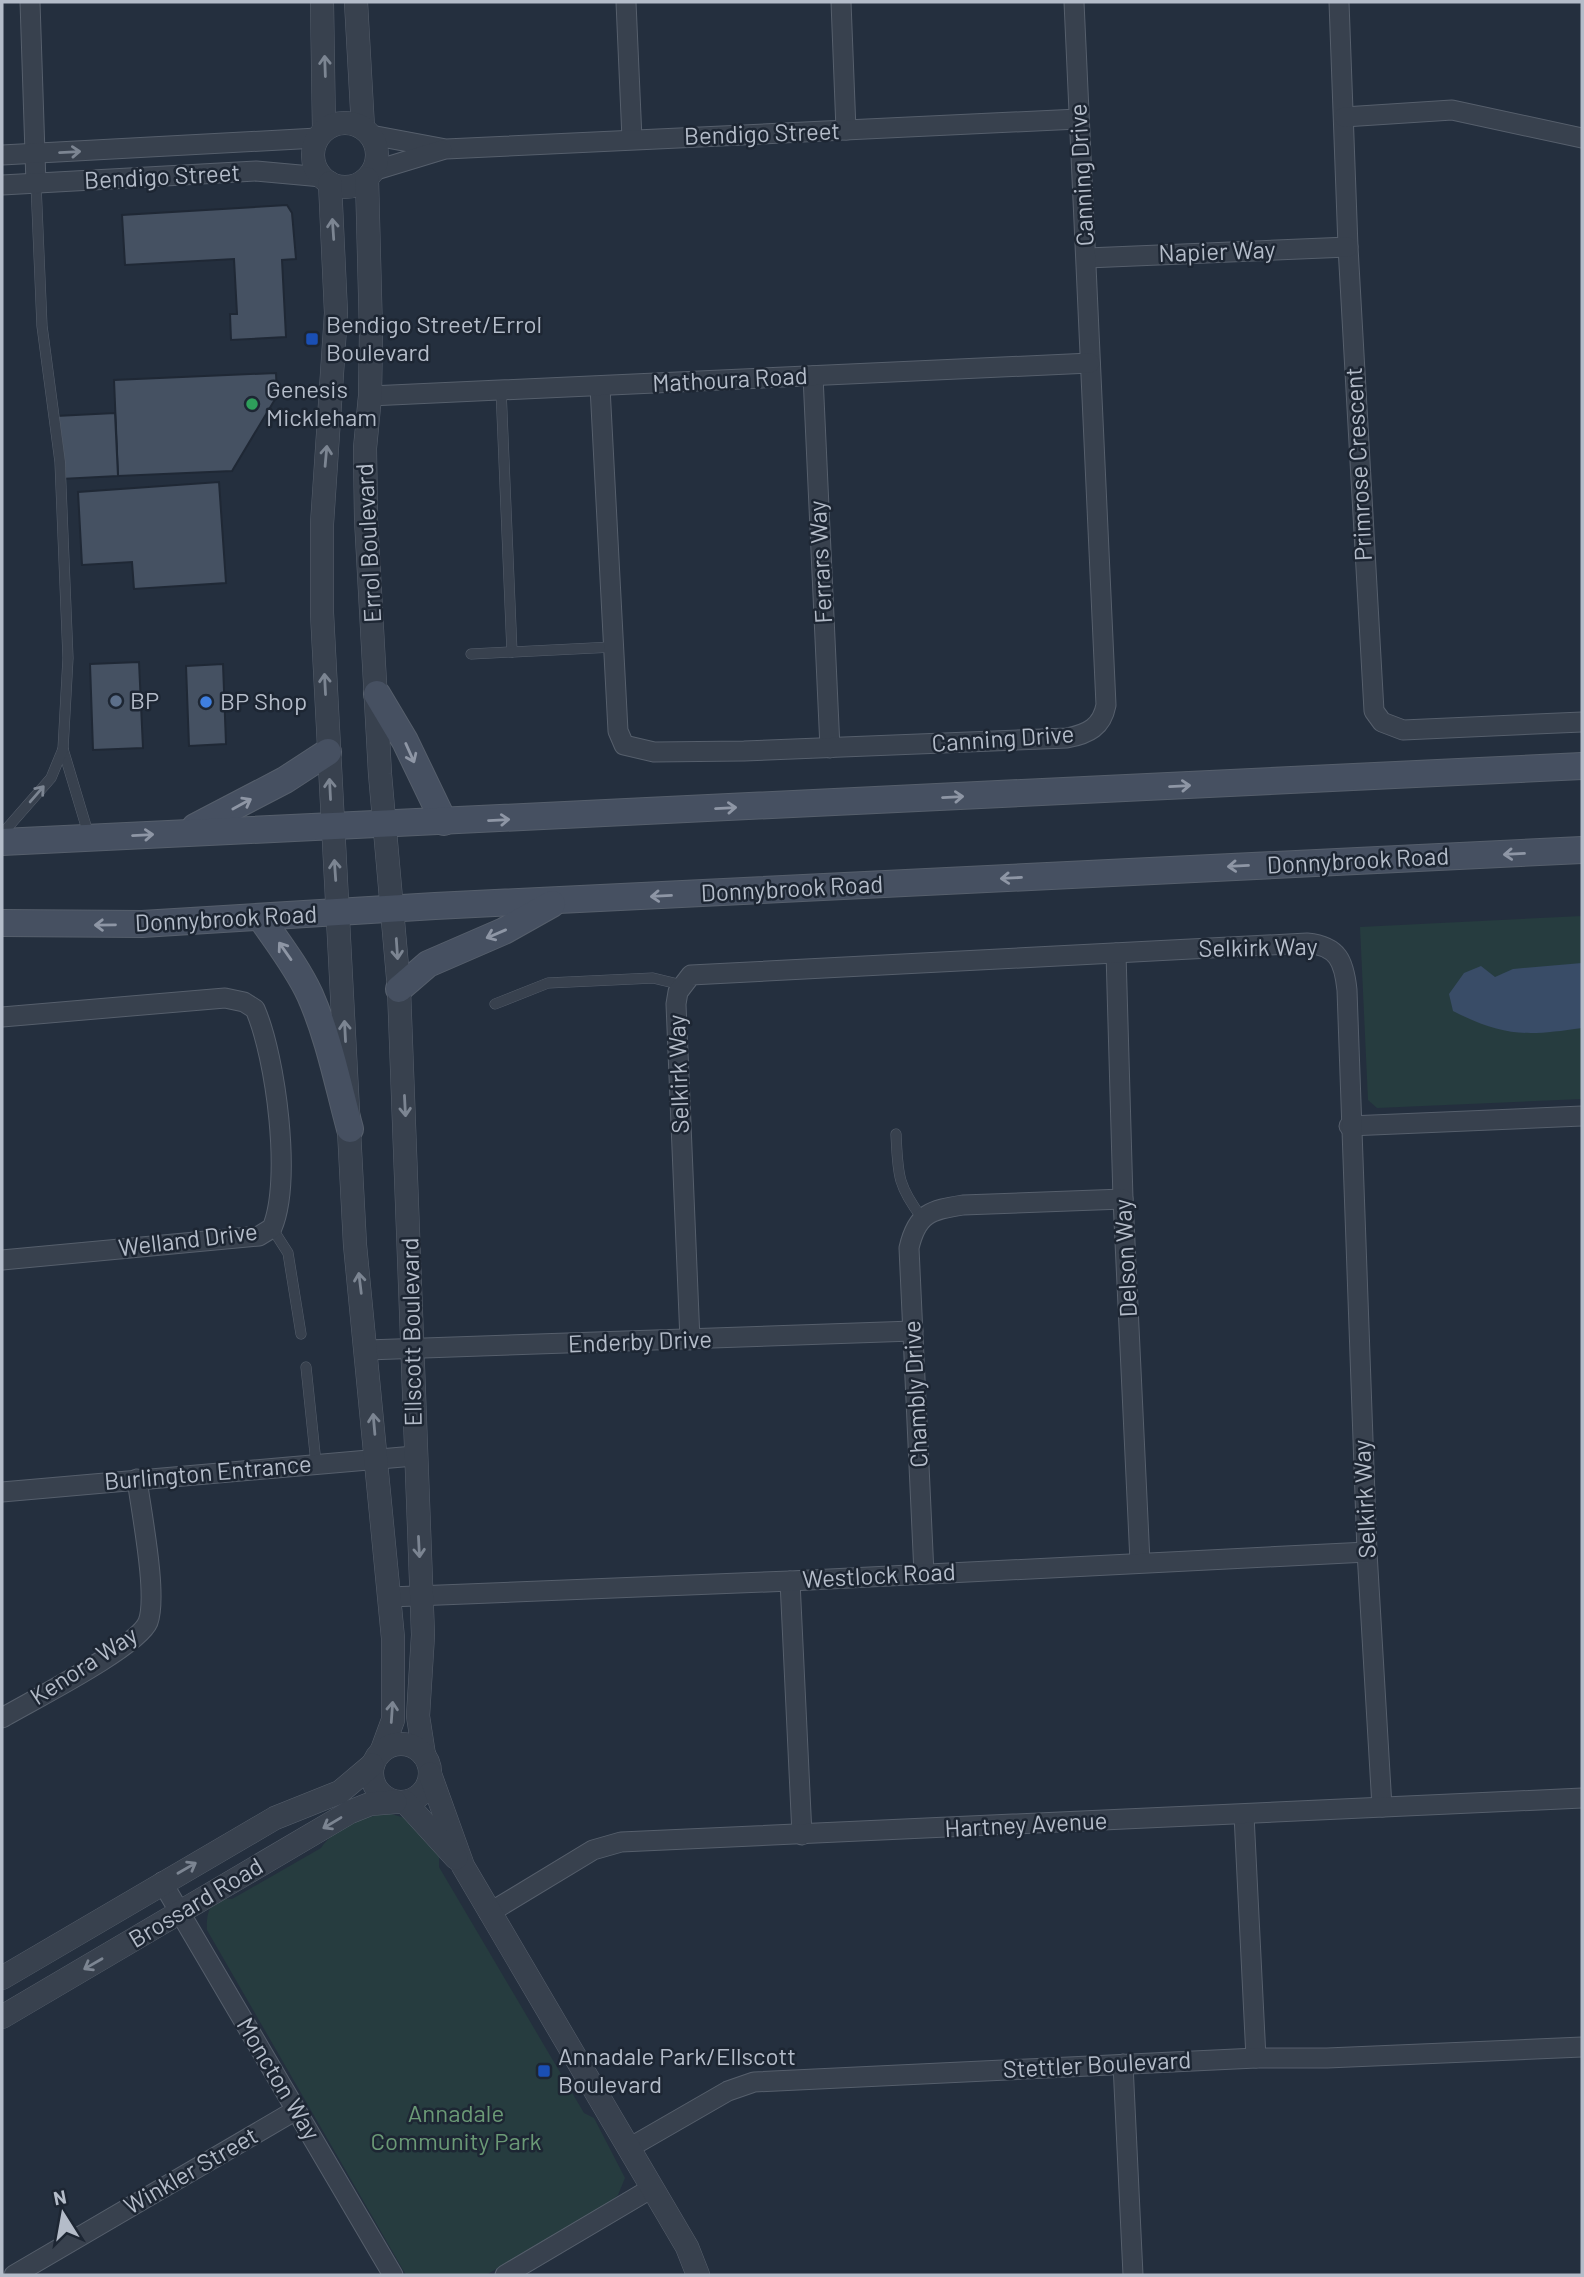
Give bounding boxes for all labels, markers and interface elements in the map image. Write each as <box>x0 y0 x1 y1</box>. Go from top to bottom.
one-way arrow <box>318 55 331 78</box>
street label: Canning Drive <box>1062 103 1099 247</box>
street label: Bendigo Street <box>683 115 840 150</box>
one-way arrow <box>58 146 81 159</box>
street label: Bendigo Street <box>83 157 241 194</box>
one-way arrow <box>326 219 339 241</box>
street label: Napier Way <box>1158 234 1276 267</box>
place label: Bendigo Street/Errol Boulevard <box>326 309 542 366</box>
marker: Bendigo Street/Errol Boulevard <box>304 331 320 347</box>
street label: Mathoura Road <box>651 360 808 397</box>
street label: Primrose Crescent <box>1338 366 1377 562</box>
place label: Genesis Mickleham <box>266 374 377 431</box>
marker: Genesis Mickleham <box>244 396 260 412</box>
one-way arrow <box>320 446 333 468</box>
street label: Errol Boulevard <box>349 463 386 623</box>
street label: Ferrars Way <box>802 500 837 624</box>
one-way arrow <box>318 673 331 695</box>
place label: BP <box>130 685 159 714</box>
place label: BP Shop <box>220 686 307 715</box>
marker: BP <box>108 693 124 709</box>
marker: BP Shop <box>198 694 214 710</box>
street label: Canning Drive <box>931 718 1075 757</box>
one-way arrow <box>404 742 417 764</box>
one-way arrow <box>324 778 337 801</box>
one-way arrow <box>1169 779 1191 792</box>
one-way arrow <box>29 785 45 803</box>
one-way arrow <box>942 791 965 804</box>
one-way arrow <box>231 797 252 810</box>
one-way arrow <box>714 802 737 815</box>
one-way arrow <box>487 813 510 826</box>
one-way arrow <box>132 828 154 841</box>
street label: Donnybrook Road <box>1266 840 1450 879</box>
one-way arrow <box>1503 847 1526 860</box>
one-way arrow <box>329 858 342 881</box>
one-way arrow <box>1227 860 1250 873</box>
street label: Donnybrook Road <box>700 868 884 907</box>
one-way arrow <box>999 871 1022 884</box>
one-way arrow <box>650 890 673 903</box>
street label: Donnybrook Road <box>134 898 318 937</box>
one-way arrow <box>94 918 117 932</box>
one-way arrow <box>486 928 508 941</box>
street label: Selkirk Way <box>1198 931 1318 962</box>
one-way arrow <box>391 937 404 960</box>
one-way arrow <box>278 942 292 962</box>
street label: Selkirk Way <box>661 1014 694 1134</box>
one-way arrow <box>338 1020 351 1043</box>
one-way arrow <box>399 1095 412 1117</box>
street label: Delson Way <box>1107 1198 1142 1318</box>
street label: Welland Drive <box>117 1216 259 1261</box>
street label: Ellscott Boulevard <box>394 1237 427 1427</box>
one-way arrow <box>353 1272 366 1294</box>
street label: Chambly Drive <box>896 1320 933 1469</box>
street label: Enderby Drive <box>567 1323 712 1358</box>
one-way arrow <box>367 1414 380 1436</box>
street label: Selkirk Way <box>1346 1439 1381 1559</box>
street label: Burlington Entrance <box>103 1448 313 1495</box>
one-way arrow <box>413 1535 426 1558</box>
street label: Westlock Road <box>801 1556 956 1593</box>
street label: Kenora Way <box>24 1619 142 1710</box>
one-way arrow <box>386 1701 399 1723</box>
street label: Hartney Avenue <box>944 1805 1108 1842</box>
one-way arrow <box>322 1816 342 1830</box>
street label: Brossard Road <box>123 1850 268 1953</box>
one-way arrow <box>176 1861 197 1874</box>
one-way arrow <box>84 1957 104 1971</box>
street label: Moncton Way <box>231 2012 327 2145</box>
place label: Annadale Park/Ellscott Boulevard <box>558 2041 796 2098</box>
street label: Stettler Boulevard <box>1002 2044 1192 2083</box>
marker: Annadale Park/Ellscott Boulevard <box>536 2063 552 2079</box>
park label: Annadale Community Park <box>371 2098 542 2155</box>
street label: Winkler Street <box>118 2120 262 2220</box>
north arrow <box>28 2179 98 2249</box>
text: N <box>51 2184 68 2209</box>

